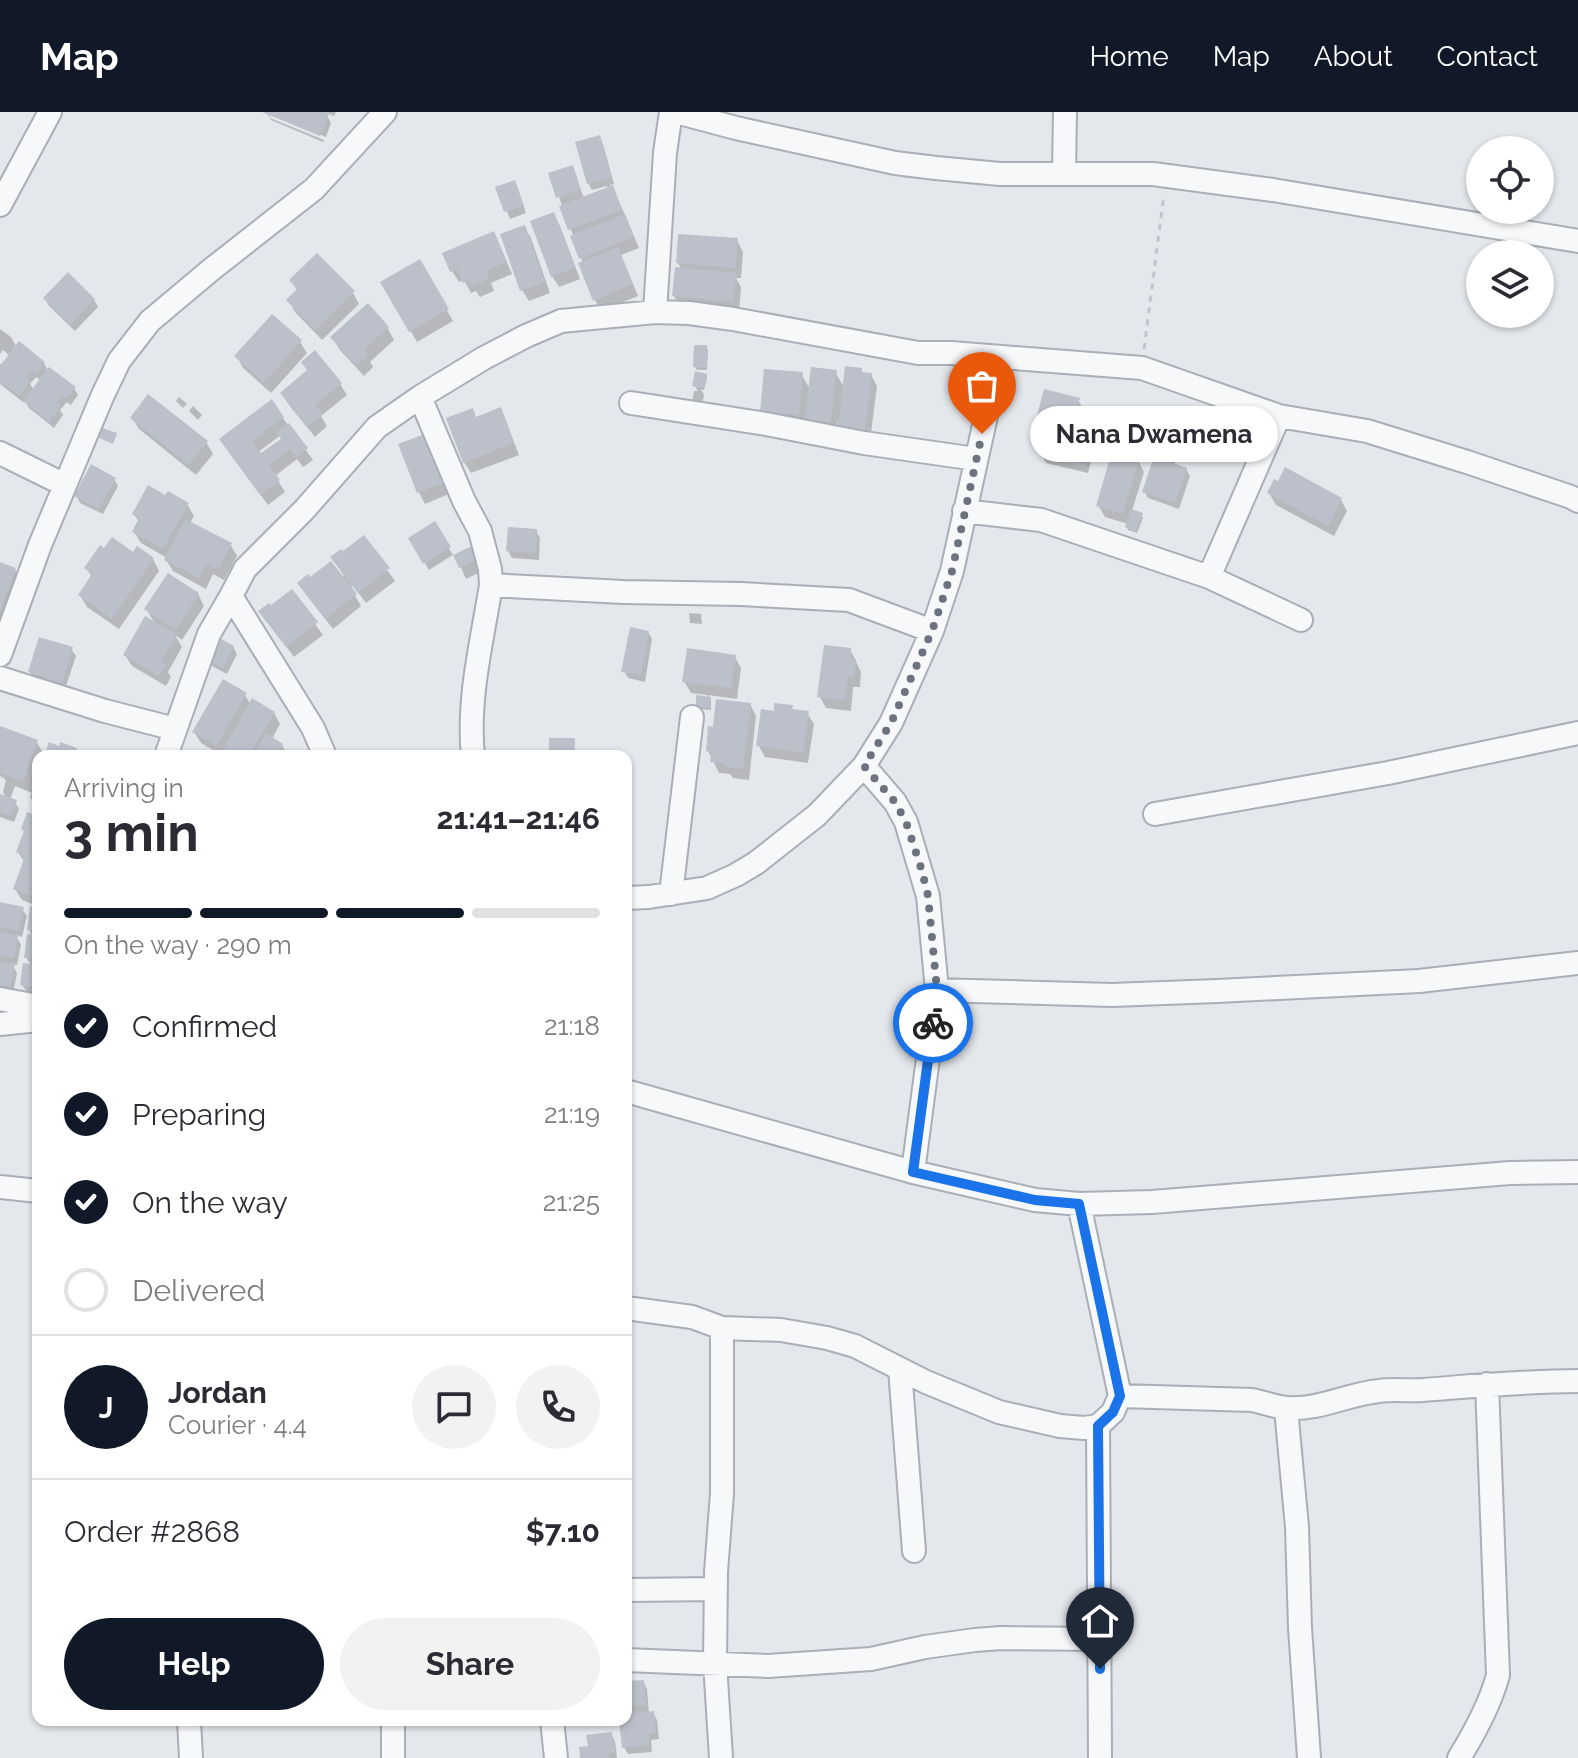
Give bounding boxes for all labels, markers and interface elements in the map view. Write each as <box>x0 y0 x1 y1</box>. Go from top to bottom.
text: Map <box>40 34 119 79</box>
text: Home <box>1089 40 1169 73</box>
text: Map <box>1213 40 1270 73</box>
text: About <box>1314 40 1393 73</box>
text: Contact <box>1437 40 1538 73</box>
map controls <box>1466 136 1554 328</box>
button: locate <box>1466 136 1554 224</box>
button: layers <box>1466 240 1554 328</box>
pin <box>948 352 1016 434</box>
icon: bag <box>960 364 1004 408</box>
callout: Nana Dwamena <box>1030 406 1278 462</box>
text: Nana Dwamena <box>1056 419 1252 449</box>
text: Arriving in <box>64 773 184 803</box>
text: 21:41–21:46 <box>436 801 600 836</box>
text: 3 min <box>64 802 199 863</box>
text: On the way · 290 m <box>64 930 292 960</box>
courier <box>893 983 973 1063</box>
icon: bike <box>911 1001 955 1045</box>
icon: check <box>64 1004 108 1048</box>
text: Confirmed <box>132 1009 277 1044</box>
text: 21:18 <box>544 1011 600 1041</box>
icon: check <box>64 1092 108 1136</box>
text: Preparing <box>132 1097 266 1132</box>
text: 21:19 <box>544 1099 600 1129</box>
icon: check <box>64 1180 108 1224</box>
text: On the way <box>132 1185 288 1220</box>
text: 21:25 <box>543 1187 600 1217</box>
text: Delivered <box>132 1273 265 1308</box>
button: chat <box>412 1365 496 1449</box>
button: phone <box>516 1365 600 1449</box>
text: Jordan <box>168 1375 267 1410</box>
text: J <box>99 1390 113 1425</box>
text: Courier · 4.4 <box>168 1410 307 1440</box>
text: Order #2868 <box>64 1514 240 1549</box>
text: $7.10 <box>526 1514 600 1549</box>
pin <box>1066 1587 1134 1669</box>
icon: home <box>1078 1599 1122 1643</box>
button: Help <box>64 1618 324 1710</box>
button: Share <box>340 1618 600 1710</box>

